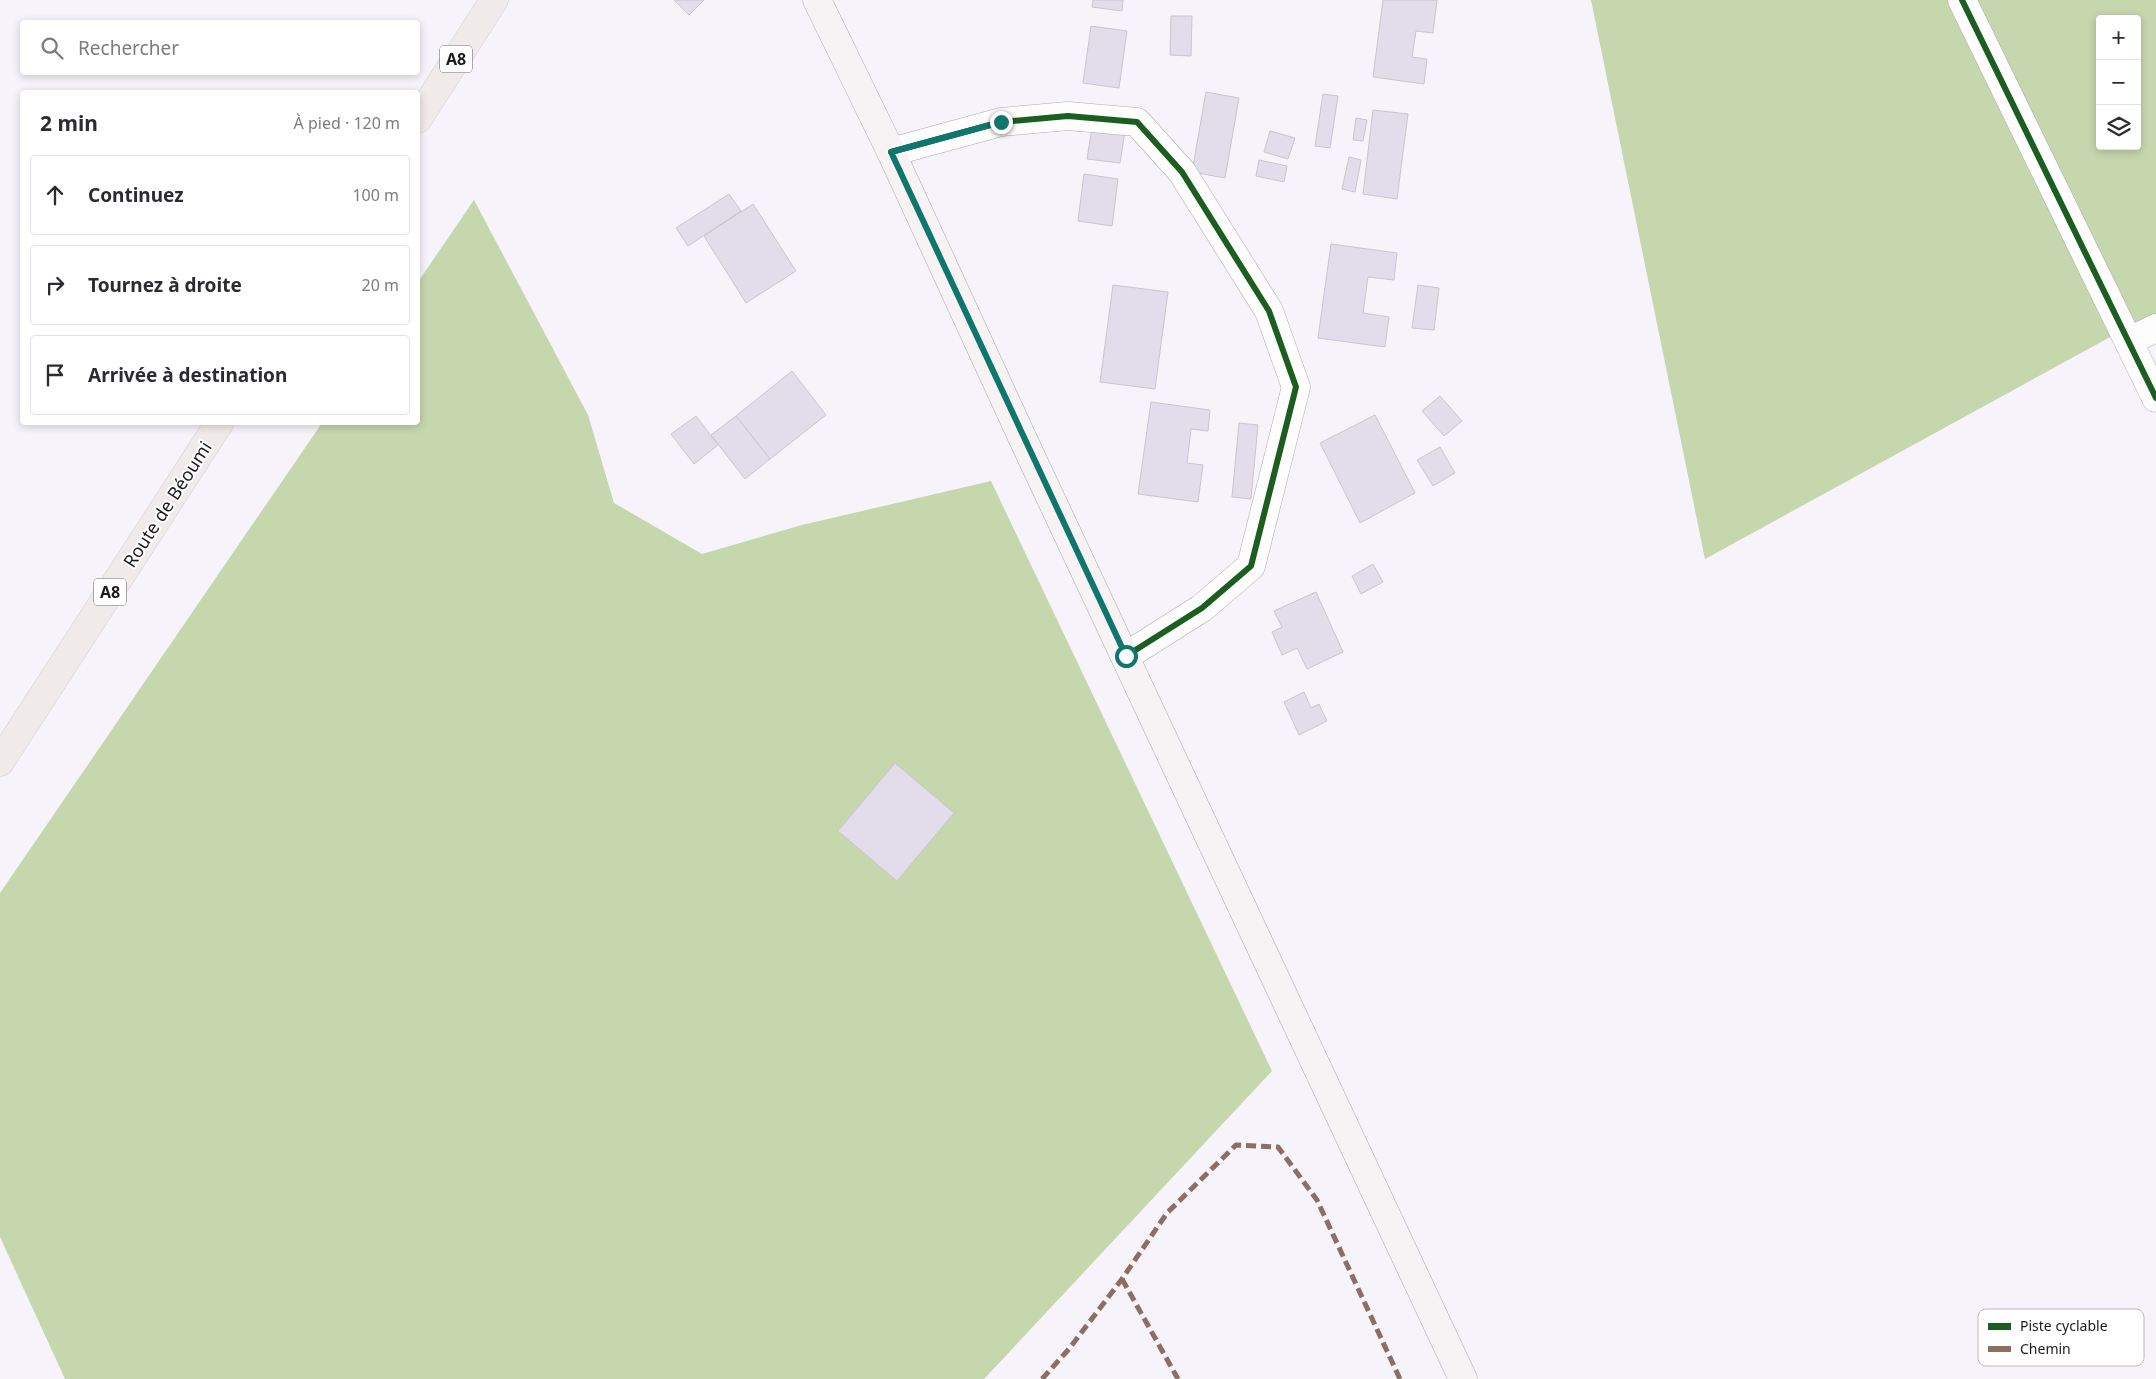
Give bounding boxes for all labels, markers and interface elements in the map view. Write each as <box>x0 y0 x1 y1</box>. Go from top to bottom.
map controls <box>2096 15 2141 150</box>
button: + <box>2096 15 2141 60</box>
search box <box>20 20 420 75</box>
icon: search <box>38 34 66 62</box>
text: Rechercher <box>78 35 179 61</box>
road number: A8 <box>440 46 472 72</box>
button: − <box>2096 60 2141 105</box>
button: layers <box>2096 105 2141 150</box>
text: 2 min <box>40 109 98 137</box>
route end <box>990 111 1013 134</box>
text: À pied · 120 m <box>294 112 400 134</box>
icon: ahead <box>41 181 69 209</box>
text: Continuez <box>88 182 184 208</box>
text: 100 m <box>352 184 399 206</box>
icon: right <box>41 271 69 299</box>
text: Tournez à droite <box>88 272 242 298</box>
text: 20 m <box>362 274 399 296</box>
icon: arrive <box>41 361 69 389</box>
text: Arrivée à destination <box>88 362 287 388</box>
street label: Route de Béoumi <box>117 436 217 572</box>
road number: A8 <box>94 578 126 606</box>
route start <box>1115 645 1138 668</box>
legend <box>1978 1309 2144 1366</box>
text: Piste cyclable <box>2020 1316 2108 1335</box>
text: Chemin <box>2020 1339 2071 1358</box>

